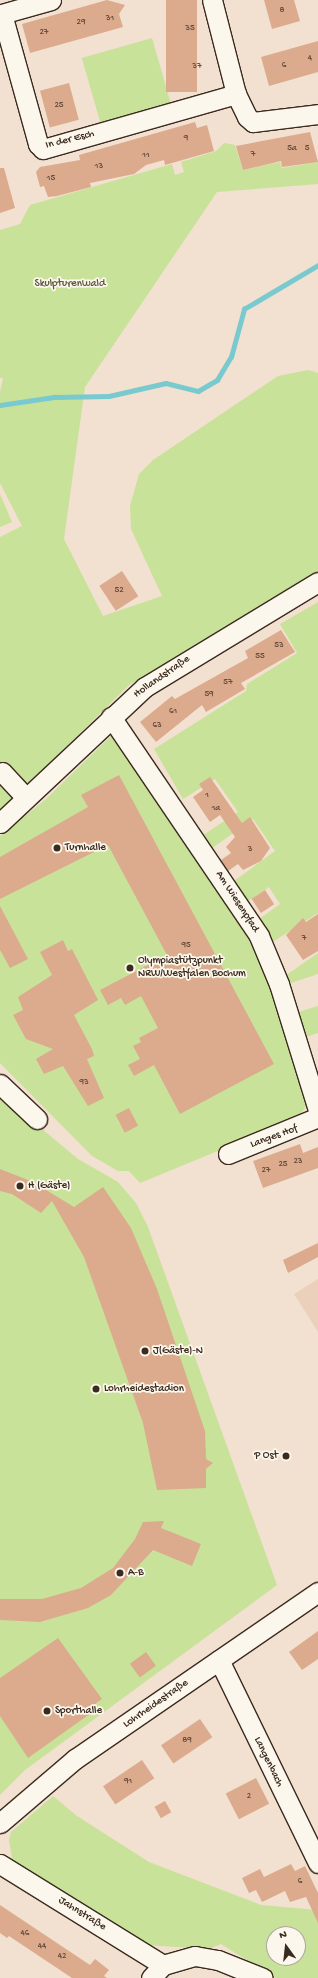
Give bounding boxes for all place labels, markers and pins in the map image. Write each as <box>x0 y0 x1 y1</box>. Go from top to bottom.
place label: Turnhalle <box>65 841 106 855</box>
marker: Turnhalle <box>52 843 62 853</box>
place label: Olympiastützpunkt NRW/Westfalen Bochum <box>138 955 246 981</box>
marker: Olympiastützpunkt NRW/Westfalen Bochum <box>125 963 135 973</box>
place label: H (Gäste) <box>28 1179 70 1193</box>
marker: H (Gäste) <box>15 1181 25 1191</box>
place label: J(Gäste)-N <box>153 1344 203 1358</box>
marker: J(Gäste)-N <box>140 1346 150 1356</box>
place label: Lohrheidestadion <box>104 1382 184 1396</box>
marker: Lohrheidestadion <box>91 1384 101 1394</box>
place label: P Ost <box>254 1449 278 1463</box>
marker: P Ost <box>281 1451 291 1461</box>
place label: A-B <box>128 1566 144 1580</box>
marker: A-B <box>115 1568 125 1578</box>
place label: Sporthalle <box>55 1704 102 1718</box>
marker: Sporthalle <box>42 1706 52 1716</box>

